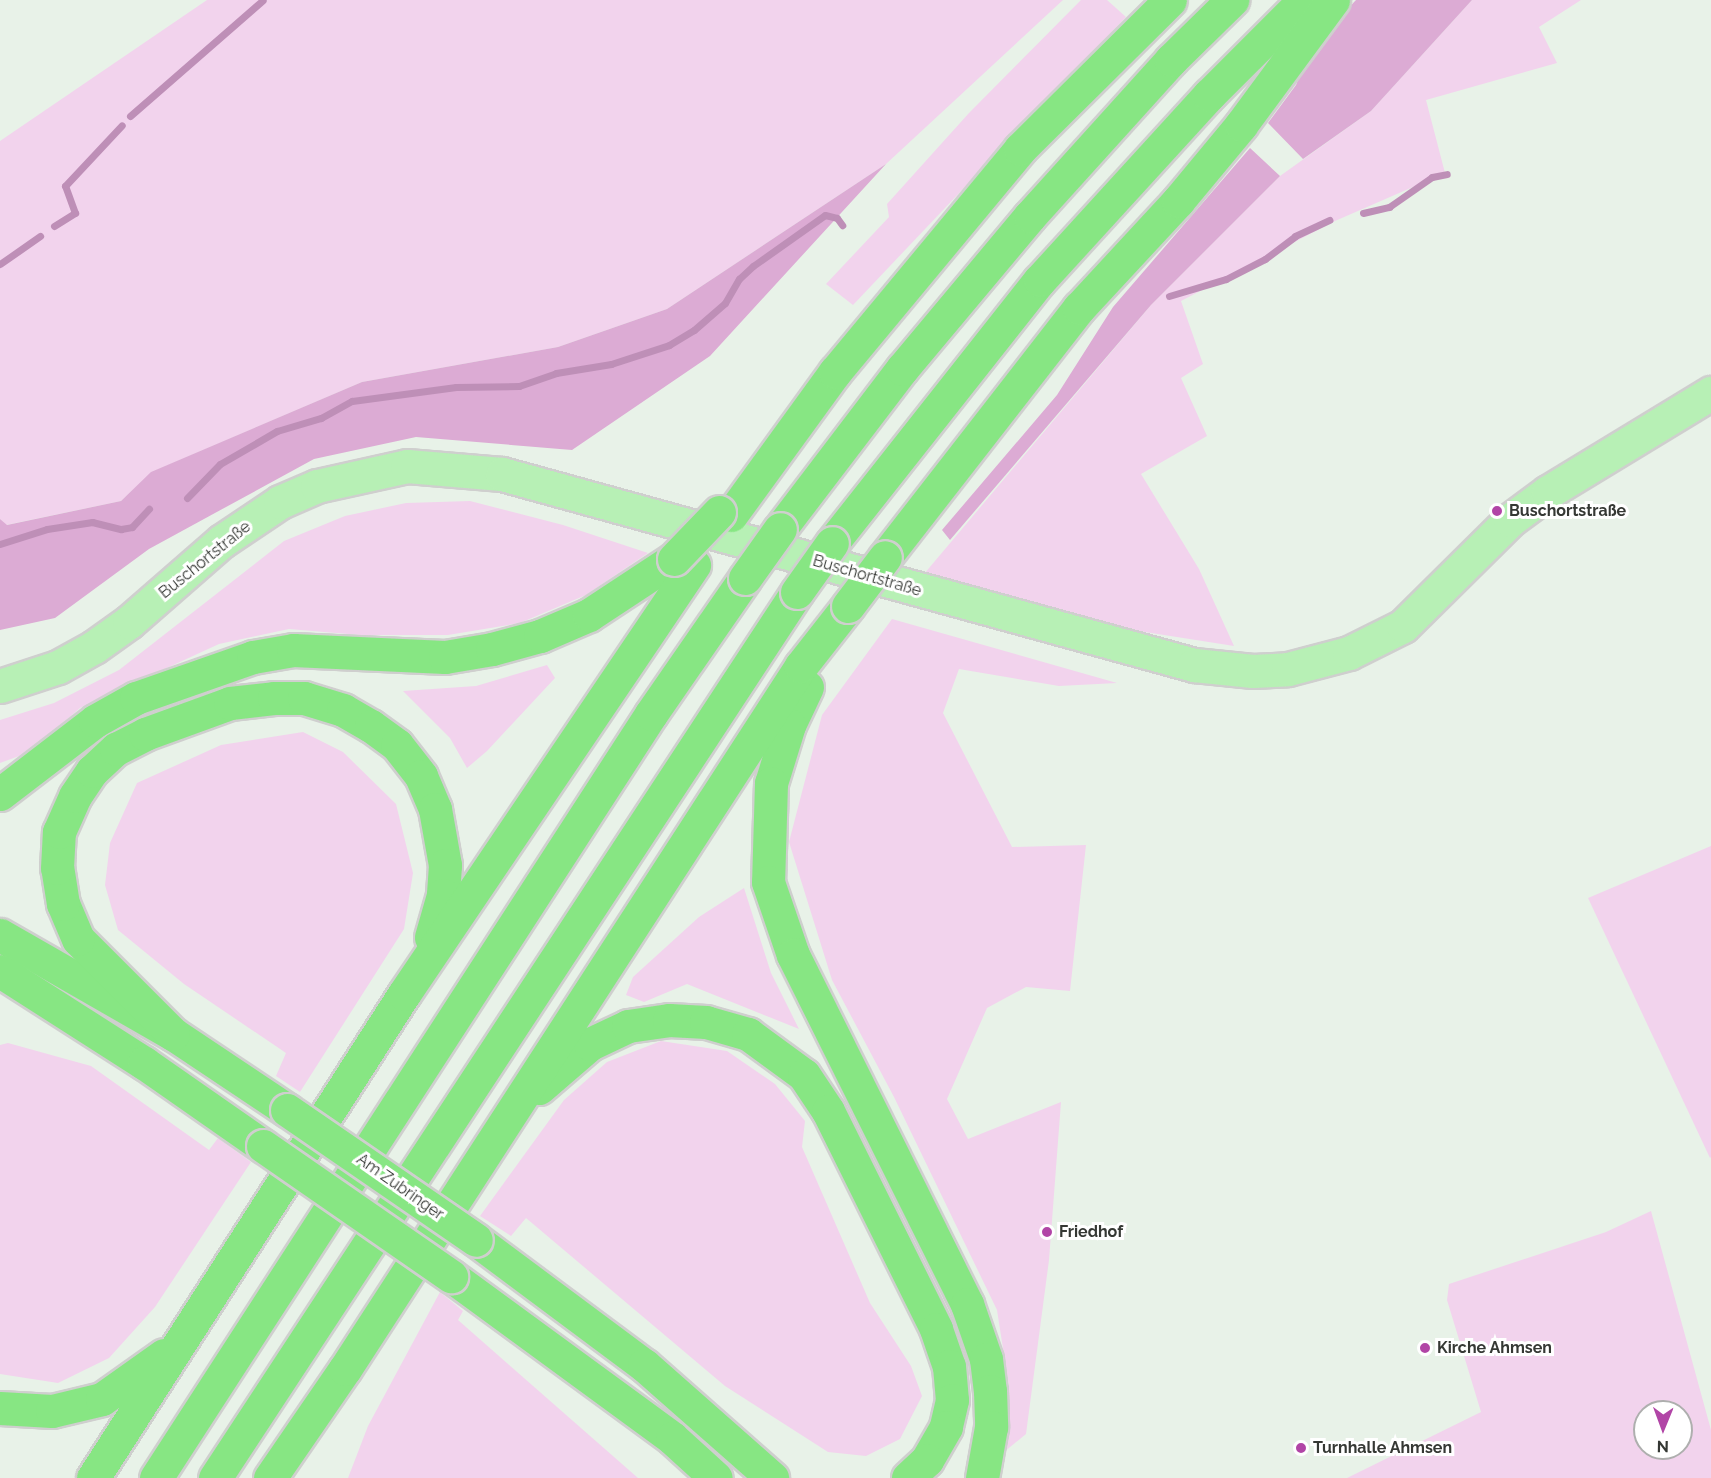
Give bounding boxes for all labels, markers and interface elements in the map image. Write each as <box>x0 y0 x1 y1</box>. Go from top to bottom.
place label: Buschortstraße <box>1509 501 1626 521</box>
marker: Buschortstraße <box>1490 504 1504 518</box>
street label: Buschortstraße <box>155 517 255 603</box>
street label: Buschortstraße <box>810 551 924 601</box>
street label: Am Zubringer <box>353 1150 447 1224</box>
place label: Friedhof <box>1059 1222 1123 1242</box>
marker: Friedhof <box>1040 1225 1054 1239</box>
place label: Kirche Ahmsen <box>1437 1338 1552 1358</box>
marker: Kirche Ahmsen <box>1418 1341 1432 1355</box>
north arrow <box>1633 1400 1693 1460</box>
text: N <box>1656 1437 1669 1456</box>
place label: Turnhalle Ahmsen <box>1313 1438 1453 1458</box>
marker: Turnhalle Ahmsen <box>1294 1441 1308 1455</box>

